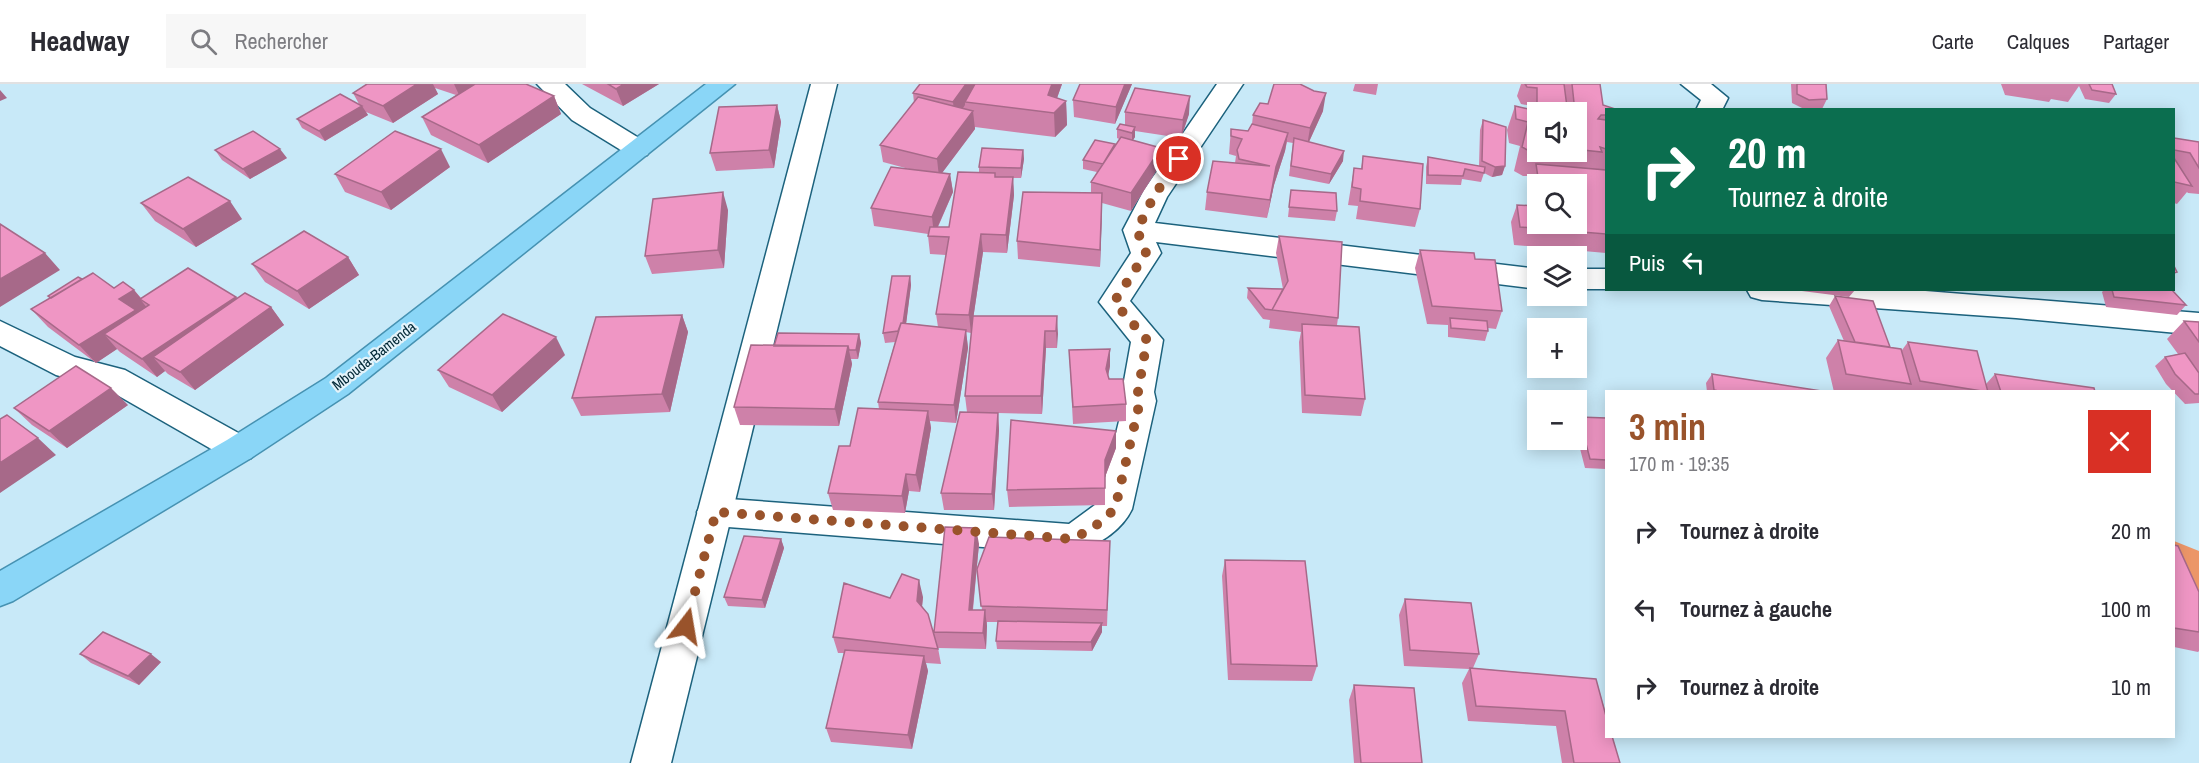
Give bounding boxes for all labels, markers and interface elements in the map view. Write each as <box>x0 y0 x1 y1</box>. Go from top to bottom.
search box <box>166 14 586 68</box>
text: Headway <box>30 22 130 60</box>
icon: search <box>187 25 220 58</box>
text: Rechercher <box>235 26 328 56</box>
text: Carte <box>1932 27 1974 56</box>
text: Calques <box>2007 27 2070 56</box>
text: Partager <box>2103 27 2169 56</box>
map controls <box>1527 102 1587 450</box>
button: sound <box>1527 102 1587 162</box>
text: 20 m <box>1728 125 1807 181</box>
icon: right <box>1629 132 1707 210</box>
pin <box>1153 133 1204 184</box>
icon: arrive <box>1162 142 1195 175</box>
button: search <box>1527 174 1587 234</box>
text: Tournez à droite <box>1728 179 1888 215</box>
button: layers <box>1527 246 1587 306</box>
icon: left <box>1677 246 1710 279</box>
text: Puis <box>1629 248 1665 278</box>
street label: Mbouda-Bamenda <box>327 316 420 395</box>
button: + <box>1527 318 1587 378</box>
button: − <box>1527 390 1587 450</box>
text: 3 min <box>1629 403 1706 451</box>
button: close <box>2088 410 2151 473</box>
text: 170 m · 19:35 <box>1629 450 1729 477</box>
icon: right <box>1629 515 1662 548</box>
text: Tournez à droite <box>1680 516 1819 546</box>
text: 20 m <box>2111 516 2151 546</box>
icon: left <box>1629 593 1662 626</box>
position arrow <box>654 594 718 658</box>
text: Tournez à gauche <box>1680 594 1832 624</box>
text: 100 m <box>2101 594 2151 624</box>
icon: right <box>1629 671 1662 704</box>
text: Tournez à droite <box>1680 672 1819 702</box>
text: 10 m <box>2111 672 2151 702</box>

